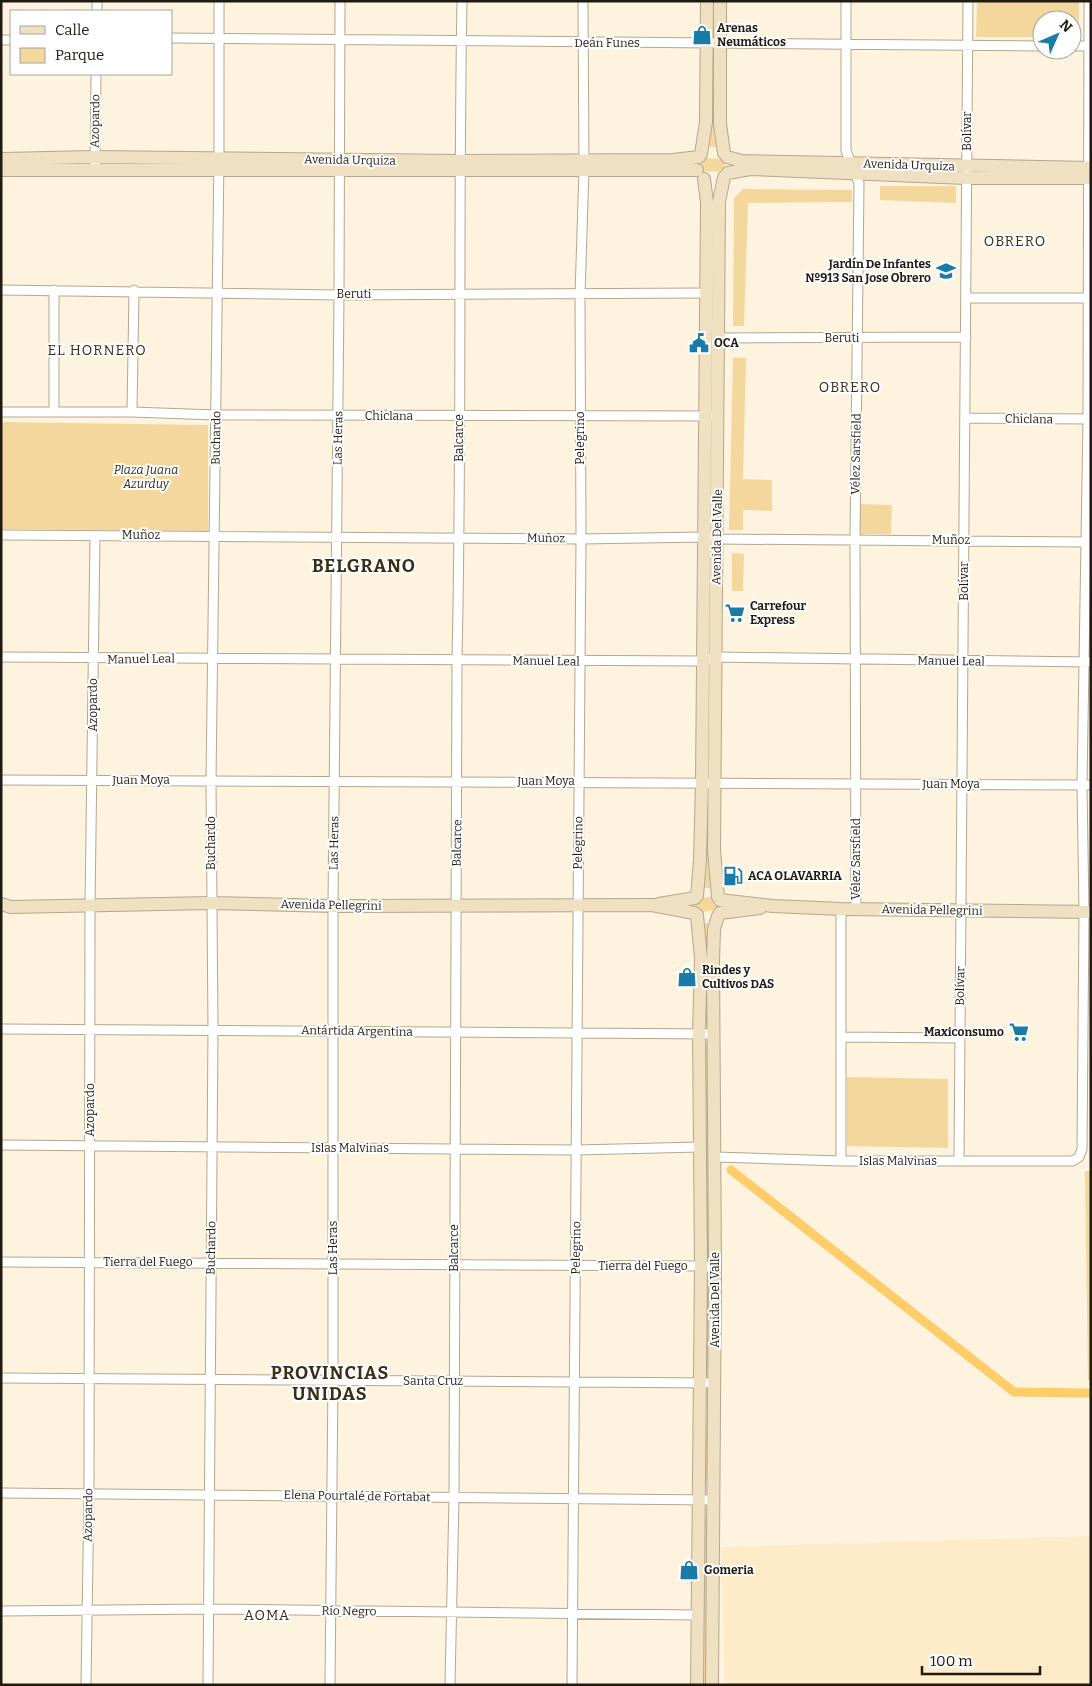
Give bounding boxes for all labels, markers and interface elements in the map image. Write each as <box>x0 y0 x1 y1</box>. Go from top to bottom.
legend <box>10 10 172 75</box>
north arrow <box>1032 10 1082 60</box>
text: N <box>1056 16 1076 36</box>
text: Calle <box>55 21 89 39</box>
place label: Arenas Neumáticos <box>717 21 786 49</box>
shop icon: Arenas Neumáticos <box>691 24 713 46</box>
street label: Deán Funes <box>574 36 640 50</box>
text: Parque <box>55 46 104 64</box>
street label: Azopardo <box>88 94 102 148</box>
street label: Bolívar <box>960 111 974 151</box>
street label: Avenida Urquiza <box>304 152 397 168</box>
street label: Avenida Urquiza <box>863 156 956 174</box>
district label: OBRERO <box>984 233 1046 250</box>
place label: Jardín De Infantes Nº913 San Jose Obrero <box>805 257 931 285</box>
school or university icon: Jardín De Infantes Nº913 San Jose Obrero <box>935 260 957 282</box>
street label: Beruti <box>337 287 372 301</box>
street label: Beruti <box>825 331 860 345</box>
public building icon: OCA <box>688 332 710 354</box>
place label: OCA <box>714 336 739 350</box>
district label: EL HORNERO <box>47 342 147 359</box>
district label: OBRERO <box>819 379 881 396</box>
street label: Chiclana <box>365 409 414 423</box>
street label: Las Heras <box>331 410 345 465</box>
street label: Buchardo <box>209 411 223 465</box>
street label: Pelegrino <box>573 411 587 465</box>
street label: Chiclana <box>1005 412 1054 426</box>
street label: Vélez Sarsfield <box>848 413 864 495</box>
street label: Balcarce <box>452 414 466 462</box>
park label: Plaza Juana Azurduy <box>114 463 178 491</box>
street label: Avenida Del Valle <box>709 489 725 585</box>
street label: Muñoz <box>122 528 160 542</box>
street label: Muñoz <box>527 531 566 545</box>
street label: Muñoz <box>932 533 970 547</box>
district label: BELGRANO <box>312 555 416 577</box>
street label: Bolívar <box>957 561 971 601</box>
place label: Carrefour Express <box>750 599 807 627</box>
supermarket icon: Carrefour Express <box>724 602 746 624</box>
street label: Manuel Leal <box>107 651 175 667</box>
street label: Manuel Leal <box>512 653 580 669</box>
street label: Manuel Leal <box>917 653 985 669</box>
street label: Azopardo <box>86 678 100 732</box>
street label: Juan Moya <box>111 773 170 787</box>
street label: Juan Moya <box>516 774 575 788</box>
street label: Juan Moya <box>921 777 980 791</box>
street label: Las Heras <box>327 815 341 870</box>
street label: Buchardo <box>204 816 218 870</box>
street label: Pelegrino <box>571 816 585 870</box>
street label: Vélez Sarsfield <box>849 818 863 900</box>
street label: Balcarce <box>450 819 464 867</box>
fuel station icon: ACA OLAVARRIA <box>722 865 744 887</box>
place label: ACA OLAVARRIA <box>748 869 842 883</box>
street label: Avenida Pellegrini <box>280 897 382 913</box>
street label: Avenida Pellegrini <box>881 902 983 918</box>
place label: Rindes y Cultivos DAS <box>702 963 774 991</box>
shop icon: Rindes y Cultivos DAS <box>676 966 698 988</box>
street label: Bolívar <box>953 966 967 1006</box>
supermarket icon: Maxiconsumo <box>1008 1021 1030 1043</box>
street label: Antártida Argentina <box>301 1023 414 1039</box>
place label: Maxiconsumo <box>924 1025 1004 1039</box>
street label: Azopardo <box>83 1083 97 1137</box>
street label: Islas Malvinas <box>311 1141 389 1155</box>
street label: Islas Malvinas <box>859 1154 937 1168</box>
street label: Buchardo <box>204 1221 218 1275</box>
street label: Las Heras <box>326 1221 340 1275</box>
street label: Pelegrino <box>569 1221 583 1275</box>
street label: Balcarce <box>447 1224 461 1272</box>
street label: Avenida Del Valle <box>708 1252 722 1348</box>
street label: Tierra del Fuego <box>103 1255 193 1269</box>
street label: Tierra del Fuego <box>598 1259 688 1273</box>
district label: PROVINCIAS UNIDAS <box>271 1362 389 1405</box>
street label: Santa Cruz <box>403 1374 463 1388</box>
street label: Azopardo <box>81 1488 95 1542</box>
street label: Elena Pourtalé de Fortabat <box>283 1488 431 1504</box>
shop icon: Gomeria <box>678 1559 700 1581</box>
place label: Gomeria <box>704 1563 754 1577</box>
street label: Río Negro <box>321 1604 377 1618</box>
district label: AOMA <box>244 1607 290 1624</box>
scale bar <box>922 1644 1040 1676</box>
text: 100 m <box>930 1652 973 1670</box>

